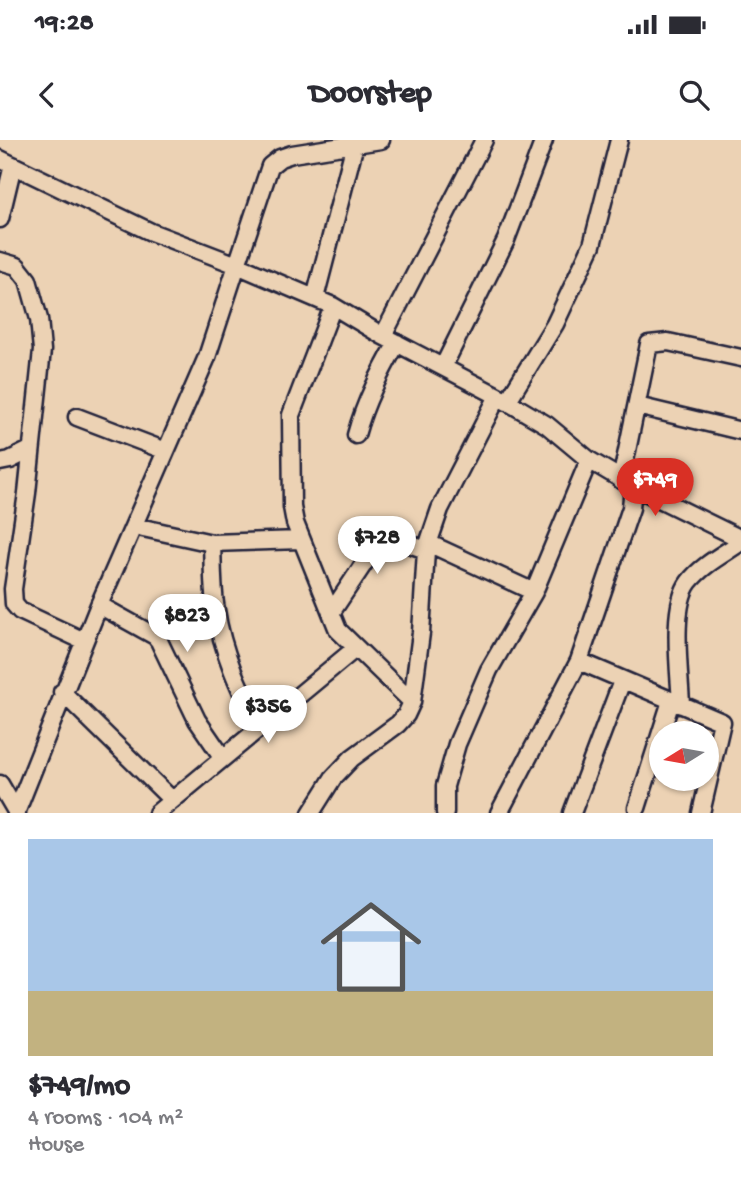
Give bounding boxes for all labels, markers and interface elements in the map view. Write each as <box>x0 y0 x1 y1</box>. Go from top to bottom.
text: 19:28 <box>35 9 94 40</box>
icon: back <box>28 76 66 114</box>
text: Doorstep <box>309 76 432 114</box>
icon: search <box>675 76 713 114</box>
pin: $749 <box>614 458 696 518</box>
text: $749 <box>633 467 677 494</box>
pin: $728 <box>336 516 418 576</box>
text: $728 <box>354 525 400 552</box>
pin: $823 <box>146 594 228 654</box>
text: $823 <box>164 603 210 630</box>
pin: $356 <box>227 686 309 745</box>
text: $356 <box>245 694 291 721</box>
north arrow <box>649 721 719 791</box>
map controls <box>649 721 719 791</box>
icon: home <box>308 884 434 1010</box>
text: $749/mo <box>28 1070 130 1105</box>
text: 4 rooms · 104 m² <box>28 1105 183 1132</box>
text: House <box>28 1132 84 1159</box>

